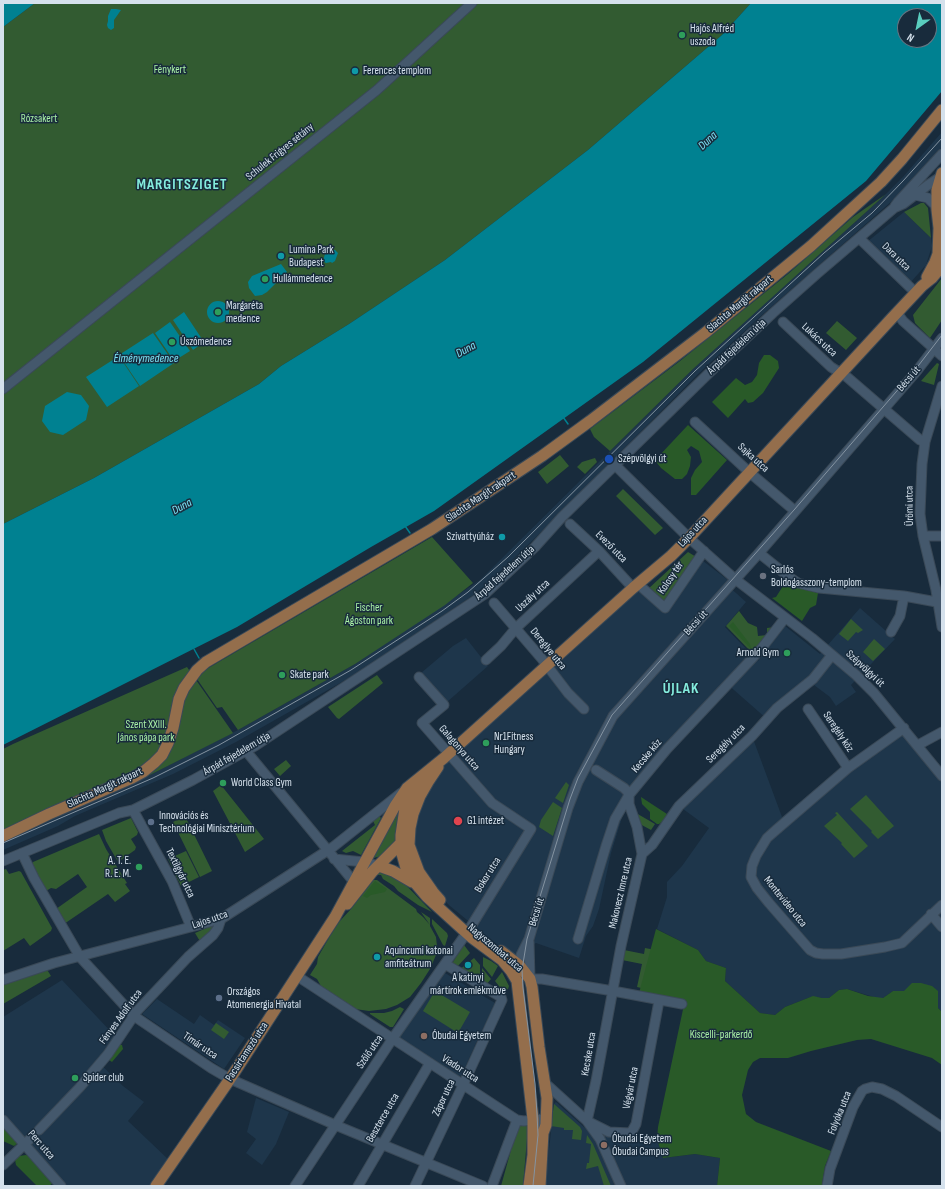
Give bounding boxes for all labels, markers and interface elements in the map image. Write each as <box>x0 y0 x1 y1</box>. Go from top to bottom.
north arrow <box>897 8 937 48</box>
place label: Hajós Alfréd uszoda <box>690 22 734 48</box>
marker: Hajós Alfréd uszoda <box>677 30 687 40</box>
text: N <box>905 31 917 45</box>
park label: Fénykert <box>154 63 186 77</box>
place label: Ferences templom <box>363 64 431 78</box>
marker: Ferences templom <box>350 66 360 76</box>
park label: Rózsakert <box>21 112 57 126</box>
street label: Schulek Frigyes sétány <box>243 121 317 183</box>
water label: Duna <box>696 129 720 153</box>
district label: MARGITSZIGET <box>136 176 228 194</box>
street label: Dara utca <box>879 240 913 274</box>
place label: Lumina Park Budapest <box>289 243 334 269</box>
marker: Lumina Park Budapest <box>276 251 286 261</box>
place label: Hullámmedence <box>273 272 333 286</box>
street label: Slachta Margit rakpart <box>705 273 775 335</box>
marker: Hullámmedence <box>260 274 270 284</box>
place label: Margaréta medence <box>226 299 263 325</box>
marker: Margaréta medence <box>213 307 223 317</box>
street label: Árpád fejedelem útja <box>705 316 769 378</box>
street label: Lukács utca <box>799 320 839 360</box>
place label: Úszómedence <box>180 335 232 349</box>
marker: Úszómedence <box>167 337 177 347</box>
water label: Duna <box>454 339 478 361</box>
water label: Élménymedence <box>113 352 179 366</box>
street label: Bécsi út <box>894 364 924 394</box>
street label: Sajka utca <box>735 441 771 475</box>
place label: Szépvölgyi út <box>618 452 666 466</box>
marker: Szépvölgyi út <box>603 453 615 465</box>
street label: Slachta Margit rakpart <box>444 469 518 525</box>
street label: Ürömi utca <box>903 486 917 526</box>
water label: Duna <box>170 496 194 518</box>
street label: Lajos utca <box>676 514 710 550</box>
street label: Evező utca <box>592 528 630 566</box>
place label: Szivattyúház <box>447 530 494 544</box>
marker: Szivattyúház <box>497 532 507 542</box>
street label: Árpád fejedelem útja <box>473 543 537 603</box>
street label: Kolosy tér <box>655 559 687 597</box>
place label: Sarlós Boldogasszony-templom <box>771 563 862 589</box>
marker: Sarlós Boldogasszony-templom <box>758 571 768 581</box>
street label: Uszály utca <box>513 577 553 615</box>
park label: Fischer Ágoston park <box>345 601 393 627</box>
street label: Bécsi út <box>681 608 711 638</box>
street label: Dereglye utca <box>527 625 569 673</box>
place label: Arnold Gym <box>737 646 779 660</box>
marker: Arnold Gym <box>782 648 792 658</box>
street label: Szépvölgyi út <box>843 648 887 690</box>
place label: Skate park <box>290 668 329 682</box>
marker: Skate park <box>277 670 287 680</box>
district label: ÚJLAK <box>663 680 699 698</box>
street label: Seregély köz <box>820 709 856 755</box>
park label: Szent XXIII. János pápa park <box>118 718 174 744</box>
street label: Seregély utca <box>704 722 748 766</box>
street label: Galagonya utca <box>436 723 482 773</box>
street label: Árpád fejedelem útja <box>201 729 273 779</box>
place label: Nr1Fitness Hungary <box>494 730 533 756</box>
street label: Kecske köz <box>629 736 665 776</box>
marker: Nr1Fitness Hungary <box>481 738 491 748</box>
street label: Slachta Margit rakpart <box>65 765 145 811</box>
place label: World Class Gym <box>231 776 292 790</box>
marker: World Class Gym <box>218 778 228 788</box>
place label: Innovációs és Technológiai Minisztérium <box>159 809 254 835</box>
place label: G1 intézet <box>467 814 504 828</box>
marker: G1 intézet <box>452 815 464 827</box>
marker: Innovációs és Technológiai Minisztérium <box>146 817 156 827</box>
street label: Textilgyár utca <box>162 846 198 900</box>
place label: A. T. E. R. E. M. <box>105 854 131 880</box>
street label: Bokor utca <box>472 855 504 895</box>
street label: Makovecz Imre utca <box>606 856 636 930</box>
marker: A. T. E. R. E. M. <box>134 862 144 872</box>
street label: Montevideo utca <box>761 874 809 930</box>
street label: Bécsi út <box>526 896 548 928</box>
street label: Lajos utca <box>190 908 230 932</box>
street label: Nagyszombat utca <box>465 921 525 975</box>
place label: Aquincumi katonai amfiteátrum <box>385 944 453 970</box>
marker: Aquincumi katonai amfiteátrum <box>372 952 382 962</box>
marker: A katinyi mártírok emlékműve <box>463 960 473 970</box>
place label: A katinyi mártírok emlékműve <box>430 971 506 997</box>
place label: Országos Atomenergia Hivatal <box>227 985 301 1011</box>
street label: Fényes Adolf utca <box>97 987 145 1047</box>
marker: Országos Atomenergia Hivatal <box>214 993 224 1003</box>
street label: Pacsirtamező utca <box>223 1020 271 1084</box>
park label: Kiscelli-parkerdő <box>690 1028 752 1042</box>
place label: Óbudai Egyetem <box>432 1029 491 1043</box>
street label: Tímár utca <box>180 1030 220 1062</box>
marker: Óbudai Egyetem <box>419 1031 429 1041</box>
street label: Kecske utca <box>579 1031 599 1077</box>
street label: Szőlő utca <box>354 1033 386 1071</box>
street label: Viador utca <box>439 1052 481 1086</box>
street label: Végvár utca <box>620 1066 642 1110</box>
place label: Spider club <box>83 1071 124 1085</box>
marker: Spider club <box>70 1073 80 1083</box>
street label: Zápor utca <box>430 1078 458 1118</box>
street label: Folyóka utca <box>825 1089 855 1137</box>
street label: Beszterce utca <box>364 1091 402 1145</box>
street label: Perc utca <box>25 1128 57 1162</box>
place label: Óbudai Egyetem Óbudai Campus <box>612 1132 671 1158</box>
marker: Óbudai Egyetem Óbudai Campus <box>599 1140 609 1150</box>

